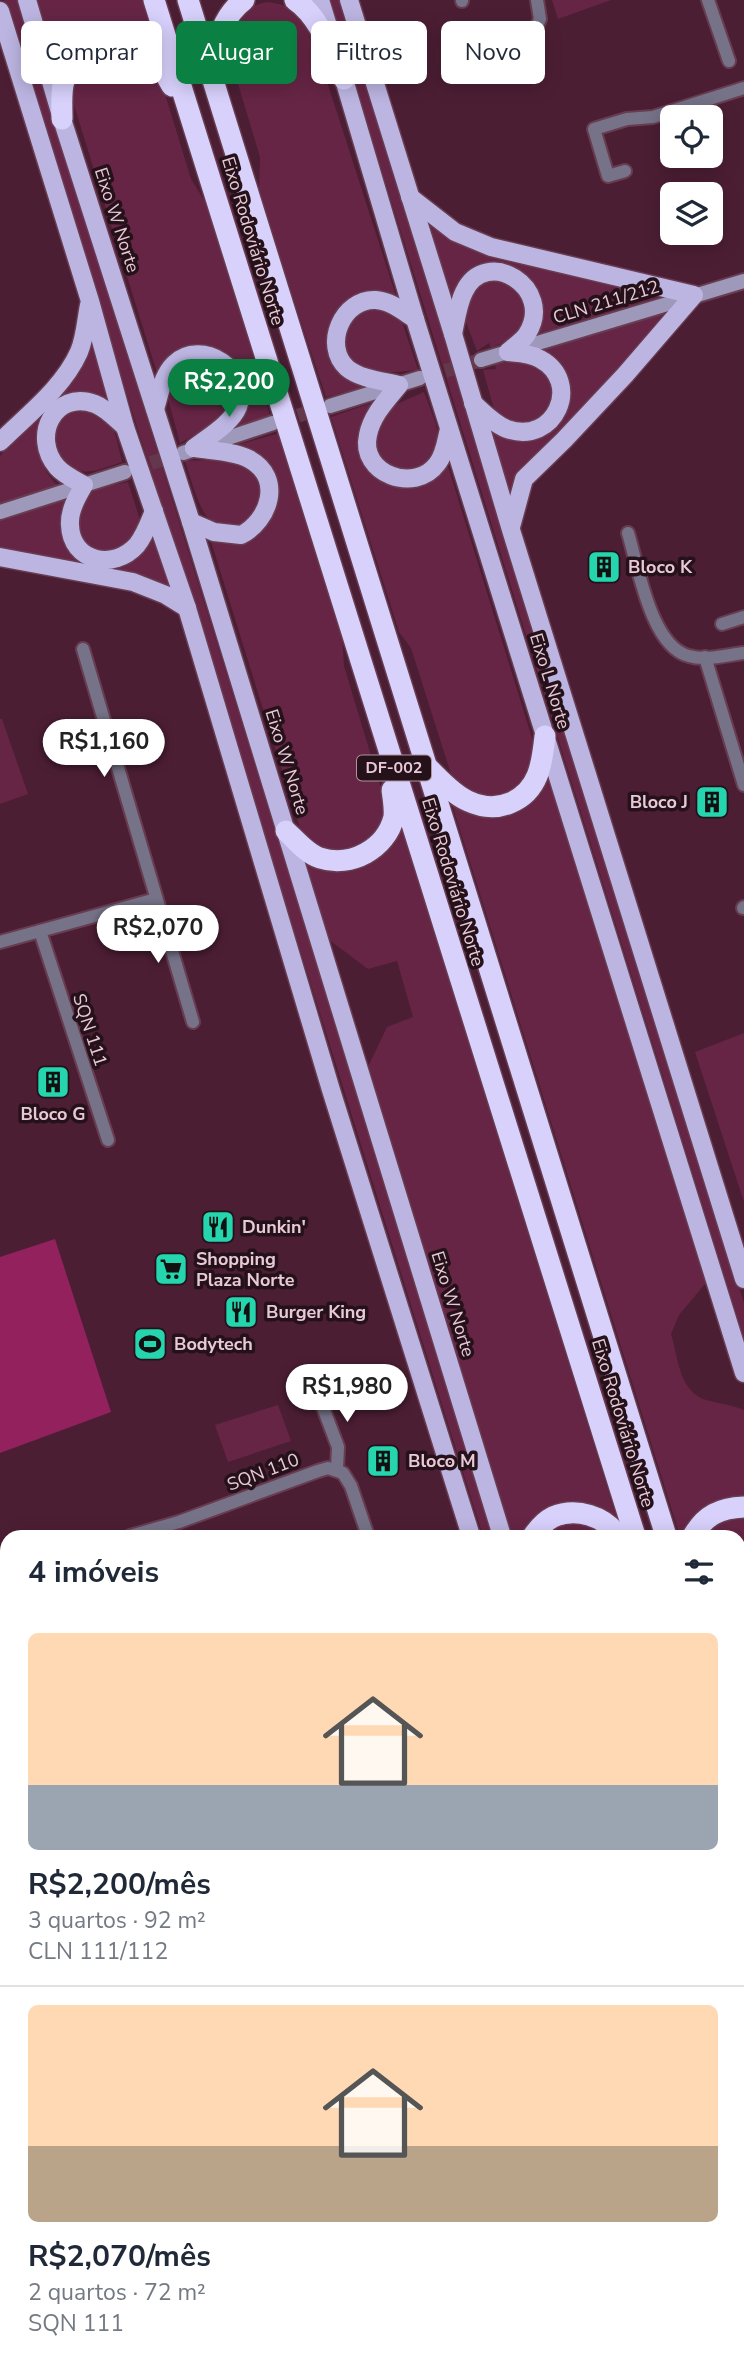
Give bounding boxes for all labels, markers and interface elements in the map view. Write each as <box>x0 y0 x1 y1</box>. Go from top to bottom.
chip: Comprar <box>21 21 162 84</box>
chip: Alugar <box>176 21 297 84</box>
chip: Filtros <box>311 21 427 84</box>
chip: Novo <box>441 21 545 84</box>
map controls <box>660 105 723 245</box>
button: locate <box>660 105 723 168</box>
street label: Eixo Rodoviário Norte <box>216 154 290 328</box>
street label: Eixo W Norte <box>89 164 145 276</box>
button: layers <box>660 182 723 245</box>
street label: CLN 211/212 <box>550 274 662 330</box>
pin: R$2,200 <box>164 360 294 419</box>
text: R$2,200 <box>184 366 274 397</box>
building icon: Bloco K <box>585 548 623 586</box>
place label: Bloco K <box>628 555 693 579</box>
street label: Eixo L Norte <box>524 630 576 732</box>
street label: Eixo W Norte <box>260 706 314 818</box>
pin: R$1,160 <box>39 720 169 779</box>
text: R$1,160 <box>59 726 149 757</box>
road number: DF-002 <box>357 755 431 780</box>
building icon: Bloco J <box>693 783 731 821</box>
place label: Bloco J <box>630 790 688 814</box>
street label: Eixo Rodoviário Norte <box>416 795 490 969</box>
pin: R$2,070 <box>93 906 223 965</box>
text: R$2,070 <box>113 912 203 943</box>
street label: SQN 111 <box>67 991 113 1069</box>
building icon: Bloco G <box>34 1063 72 1101</box>
place label: Bloco G <box>20 1102 86 1126</box>
restaurant icon: Dunkin' <box>199 1208 237 1246</box>
place label: Dunkin' <box>242 1215 306 1239</box>
place label: Shopping Plaza Norte <box>196 1247 295 1292</box>
street label: Eixo W Norte <box>426 1248 480 1360</box>
supermarket icon: Shopping Plaza Norte <box>152 1250 190 1288</box>
restaurant icon: Burger King <box>222 1293 260 1331</box>
place label: Burger King <box>266 1300 366 1324</box>
sports icon: Bodytech <box>131 1325 169 1363</box>
place label: Bodytech <box>174 1332 253 1356</box>
street label: Eixo Rodoviário Norte <box>586 1336 660 1510</box>
pin: R$1,980 <box>282 1364 412 1424</box>
text: R$1,980 <box>302 1371 392 1402</box>
building icon: Bloco M <box>364 1442 402 1480</box>
street label: SQN 110 <box>224 1447 302 1497</box>
place label: Bloco M <box>408 1449 476 1473</box>
text: 4 imóveis <box>28 1552 159 1593</box>
icon: filters <box>680 1553 718 1591</box>
icon: home <box>310 1678 436 1804</box>
text: R$2,200/mês <box>28 1864 211 1905</box>
text: 3 quartos · 92 m² <box>28 1905 206 1936</box>
text: CLN 111/112 <box>28 1936 168 1967</box>
icon: home <box>310 2050 436 2176</box>
text: R$2,070/mês <box>28 2236 211 2277</box>
text: 2 quartos · 72 m² <box>28 2277 206 2308</box>
text: SQN 111 <box>28 2308 124 2339</box>

